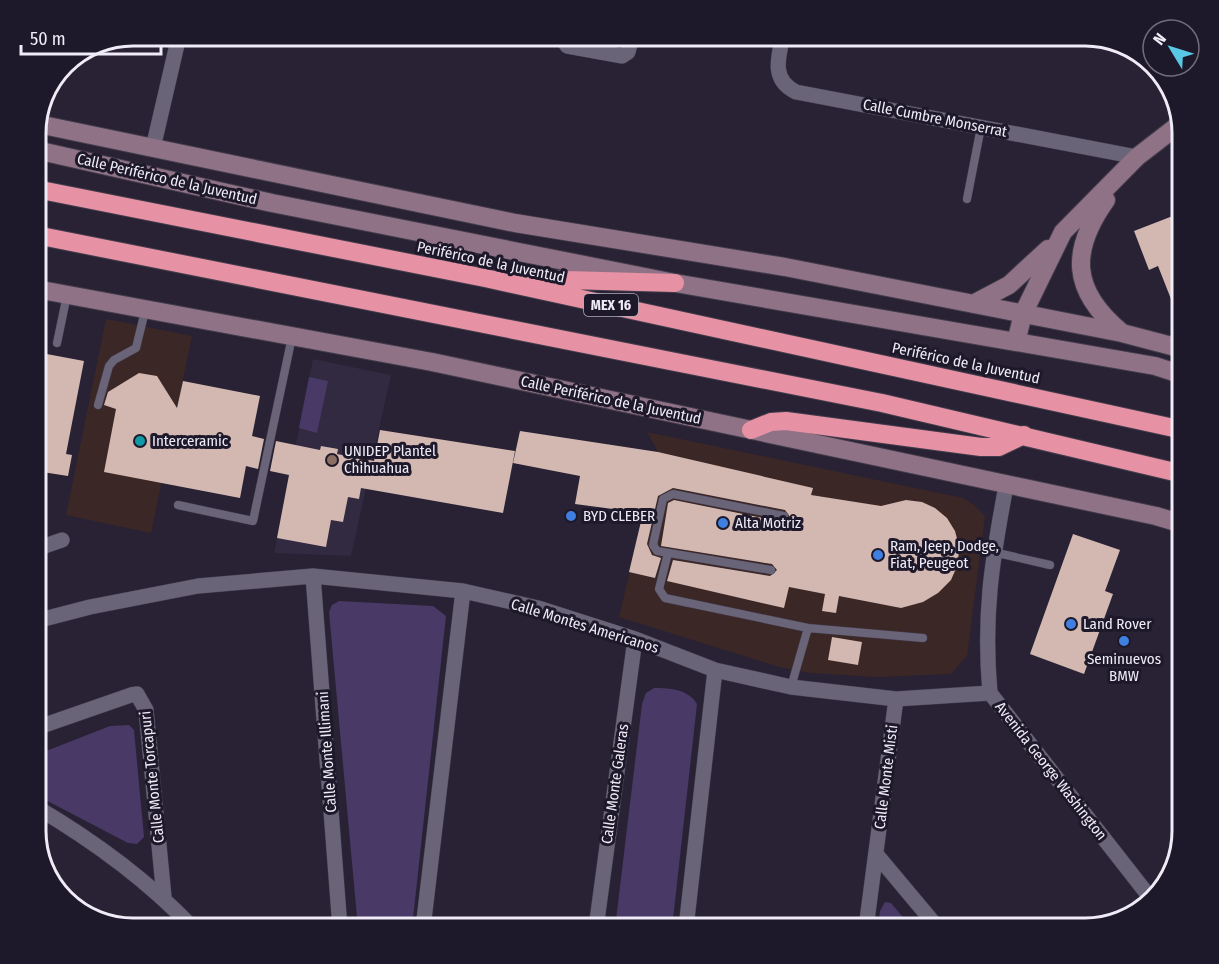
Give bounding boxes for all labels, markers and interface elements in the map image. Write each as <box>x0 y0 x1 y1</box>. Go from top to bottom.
scale bar <box>21 18 160 56</box>
north arrow <box>1141 18 1201 78</box>
text: 50 m <box>30 28 66 50</box>
text: N <box>1149 29 1170 49</box>
street label: Calle Cumbre Monserrat <box>861 95 1009 141</box>
street label: Calle Periférico de la Juventud <box>75 150 259 208</box>
street label: Periférico de la Juventud <box>415 238 567 286</box>
road number: MEX 16 <box>584 294 638 316</box>
street label: Periférico de la Juventud <box>890 339 1042 387</box>
street label: Calle Periférico de la Juventud <box>519 372 703 428</box>
place label: Interceramic <box>152 432 229 450</box>
marker: Interceramic <box>133 434 147 448</box>
place label: UNIDEP Plantel Chihuahua <box>344 442 436 477</box>
marker: UNIDEP Plantel Chihuahua <box>325 453 339 467</box>
place label: BYD CLEBER <box>583 507 655 525</box>
marker: BYD CLEBER <box>564 509 578 523</box>
place label: Alta Motriz <box>735 514 801 532</box>
marker: Alta Motriz <box>716 516 730 530</box>
place label: Ram, Jeep, Dodge, Fiat, Peugeot <box>890 537 999 572</box>
marker: Ram, Jeep, Dodge, Fiat, Peugeot <box>871 548 885 562</box>
street label: Calle Montes Americanos <box>509 595 661 657</box>
place label: Land Rover <box>1083 615 1152 633</box>
marker: Land Rover <box>1064 617 1078 631</box>
marker: Seminuevos BMW <box>1117 634 1131 648</box>
place label: Seminuevos BMW <box>1087 650 1161 685</box>
street label: Calle Monte Illimani <box>314 691 340 813</box>
street label: Avenida George Washington <box>991 698 1111 844</box>
street label: Calle Monte Torcapuri <box>136 710 168 844</box>
street label: Calle Monte Galeras <box>598 723 632 845</box>
street label: Calle Monte Misti <box>871 724 901 830</box>

